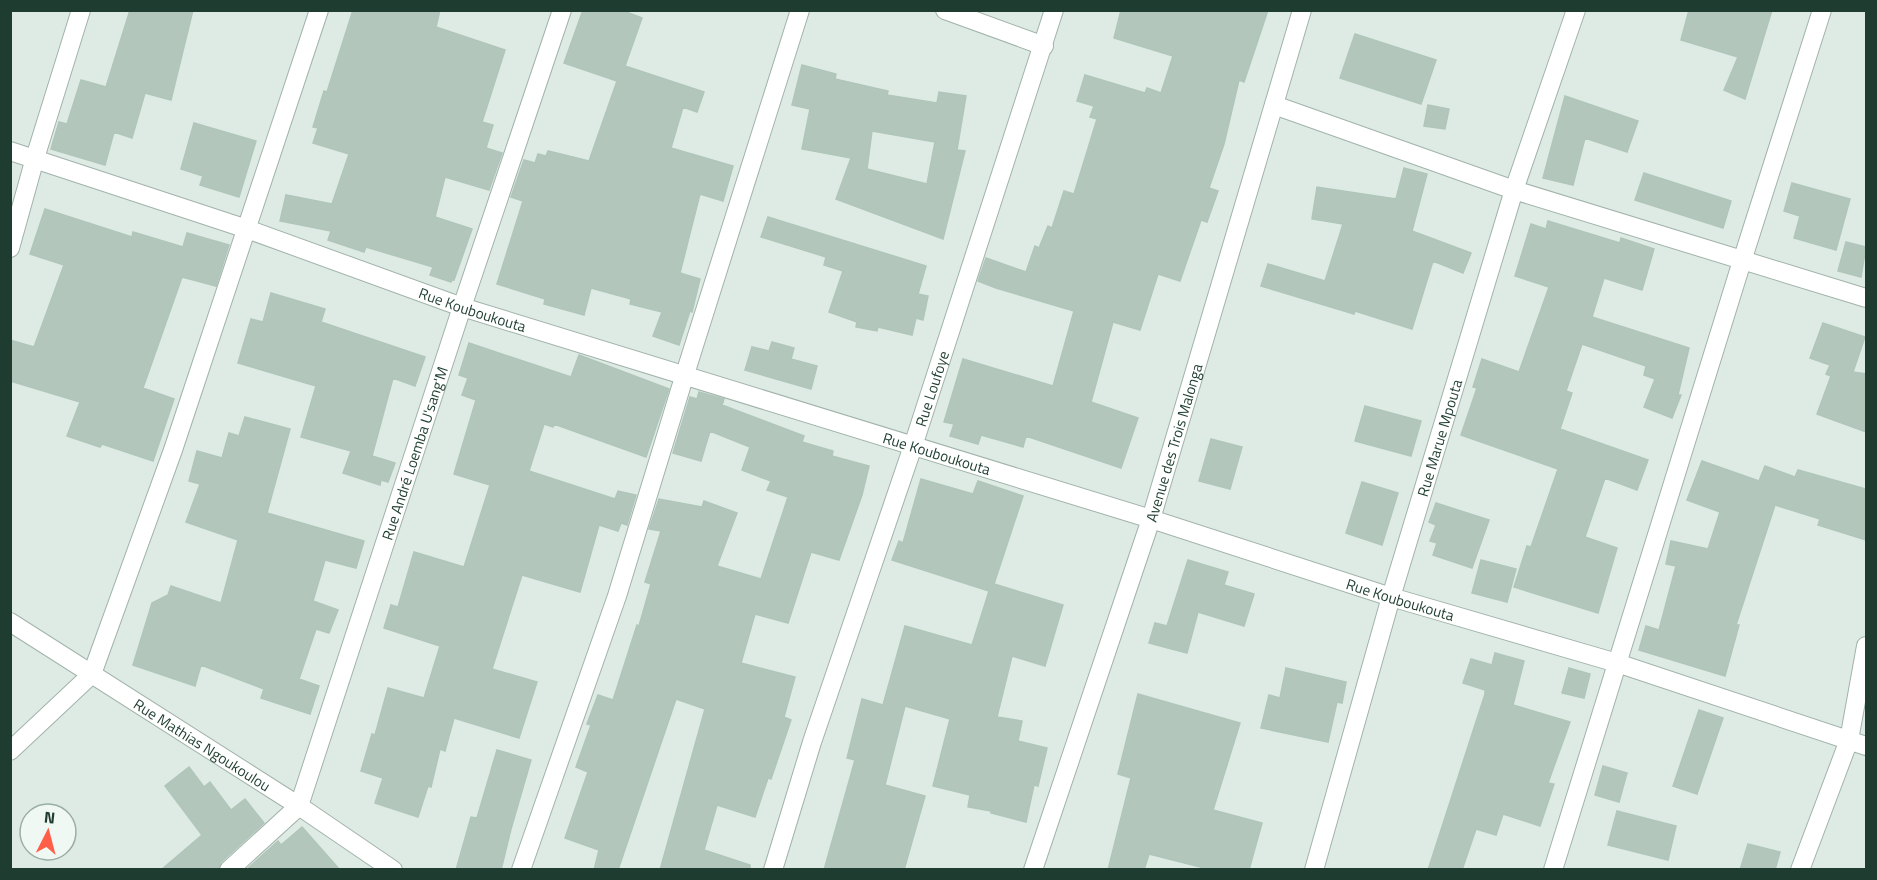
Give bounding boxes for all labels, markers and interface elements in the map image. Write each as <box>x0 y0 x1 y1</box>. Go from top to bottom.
street label: Rue Kouboukouta <box>416 281 530 338</box>
street label: Rue Loufoye <box>909 348 955 429</box>
street label: Avenue des Trois Malonga <box>1139 360 1208 525</box>
street label: Rue André Loemba U'sang'M <box>375 363 453 543</box>
street label: Rue Marue Mpouta <box>1411 376 1468 499</box>
street label: Rue Kouboukouta <box>880 426 994 481</box>
street label: Rue Kouboukouta <box>1343 572 1457 627</box>
street label: Rue Mathias Ngoukoulou <box>129 692 275 797</box>
north arrow <box>18 802 78 862</box>
text: N <box>43 805 56 830</box>

